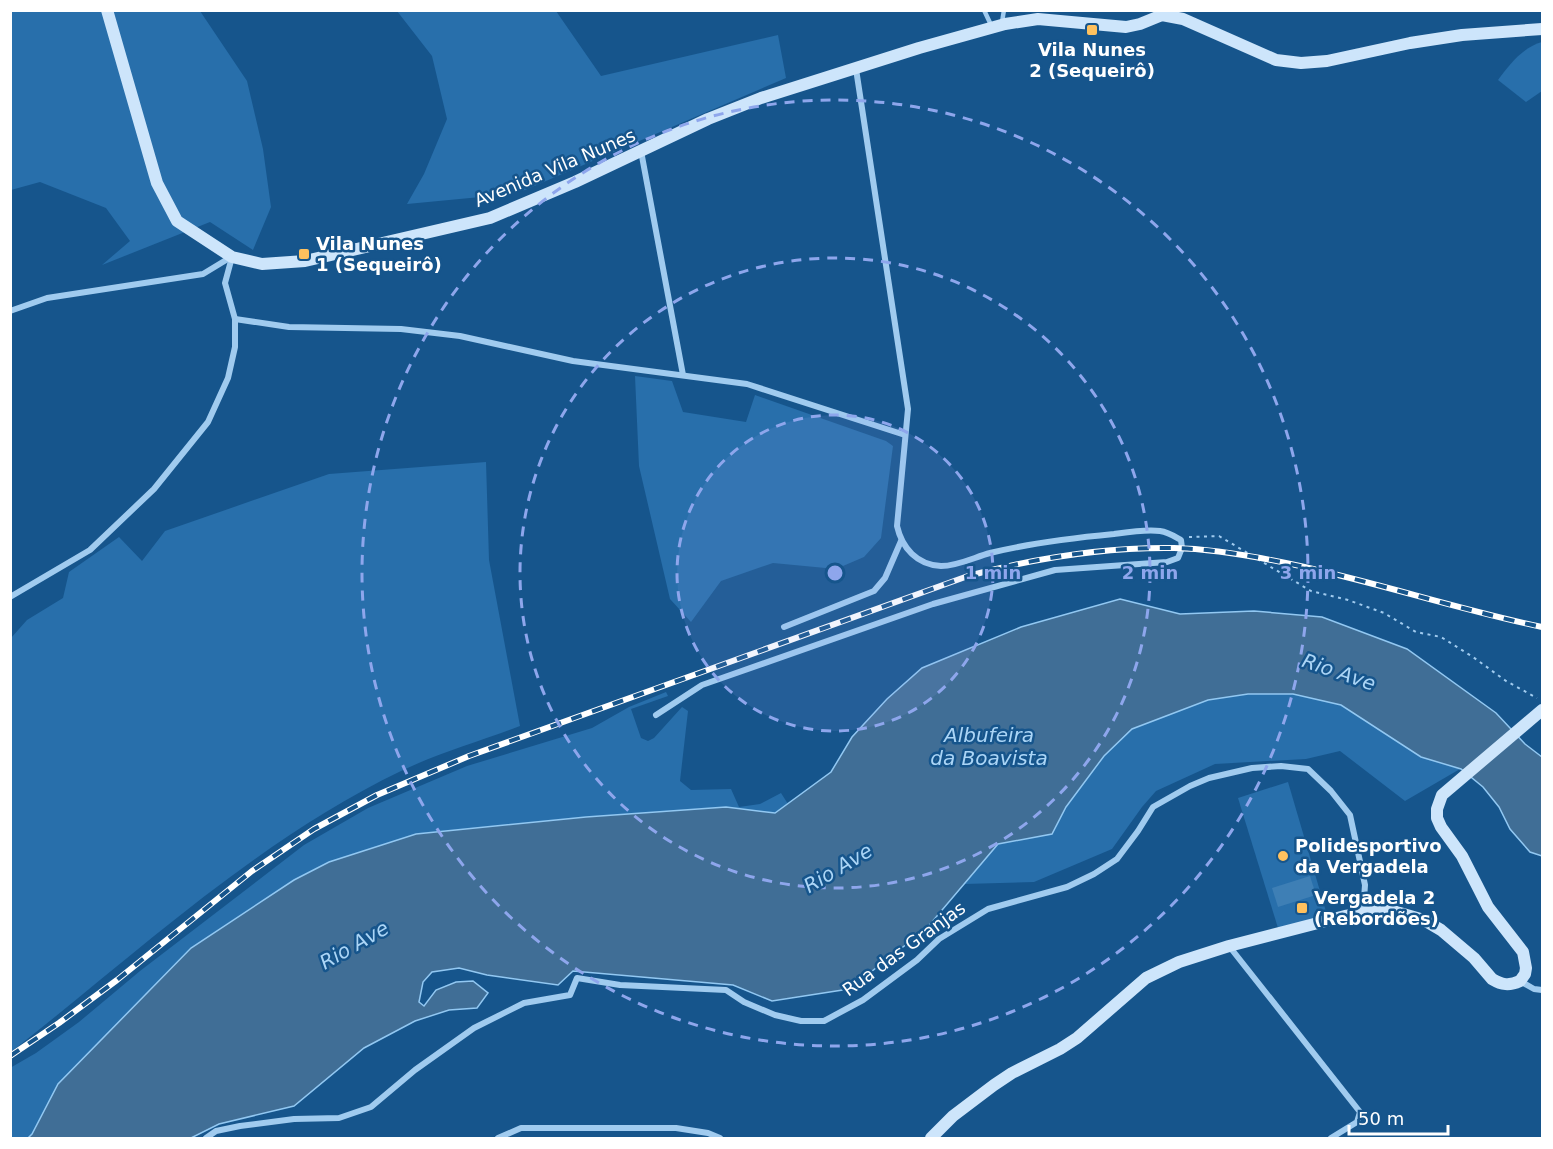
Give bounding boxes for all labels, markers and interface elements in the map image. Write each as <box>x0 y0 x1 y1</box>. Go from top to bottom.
marker: Vila Nunes 2 (Sequeirô) <box>1085 23 1099 37</box>
place label: Vila Nunes 2 (Sequeirô) <box>1029 39 1155 81</box>
street label: Avenida Vila Nunes <box>471 124 639 211</box>
place label: Vila Nunes 1 (Sequeirô) <box>316 233 442 275</box>
marker: Vila Nunes 1 (Sequeirô) <box>297 247 311 261</box>
text: 1 min <box>965 562 1021 583</box>
text: 2 min <box>1122 562 1178 583</box>
text: 3 min <box>1280 562 1336 583</box>
centre of rings <box>825 563 845 583</box>
water label: Rio Ave <box>1299 648 1379 696</box>
water label: Albufeira da Boavista <box>930 723 1048 770</box>
place label: Polidesportivo da Vergadela <box>1295 835 1442 877</box>
water label: Rio Ave <box>799 838 877 898</box>
marker: Polidesportivo da Vergadela <box>1276 849 1290 863</box>
place label: Vergadela 2 (Rebordões) <box>1314 887 1439 929</box>
street label: Rua das Granjas <box>838 897 969 1000</box>
marker: Vergadela 2 (Rebordões) <box>1295 901 1309 915</box>
water label: Rio Ave <box>315 916 393 974</box>
scale bar <box>1349 1098 1448 1136</box>
text: 50 m <box>1358 1108 1404 1129</box>

